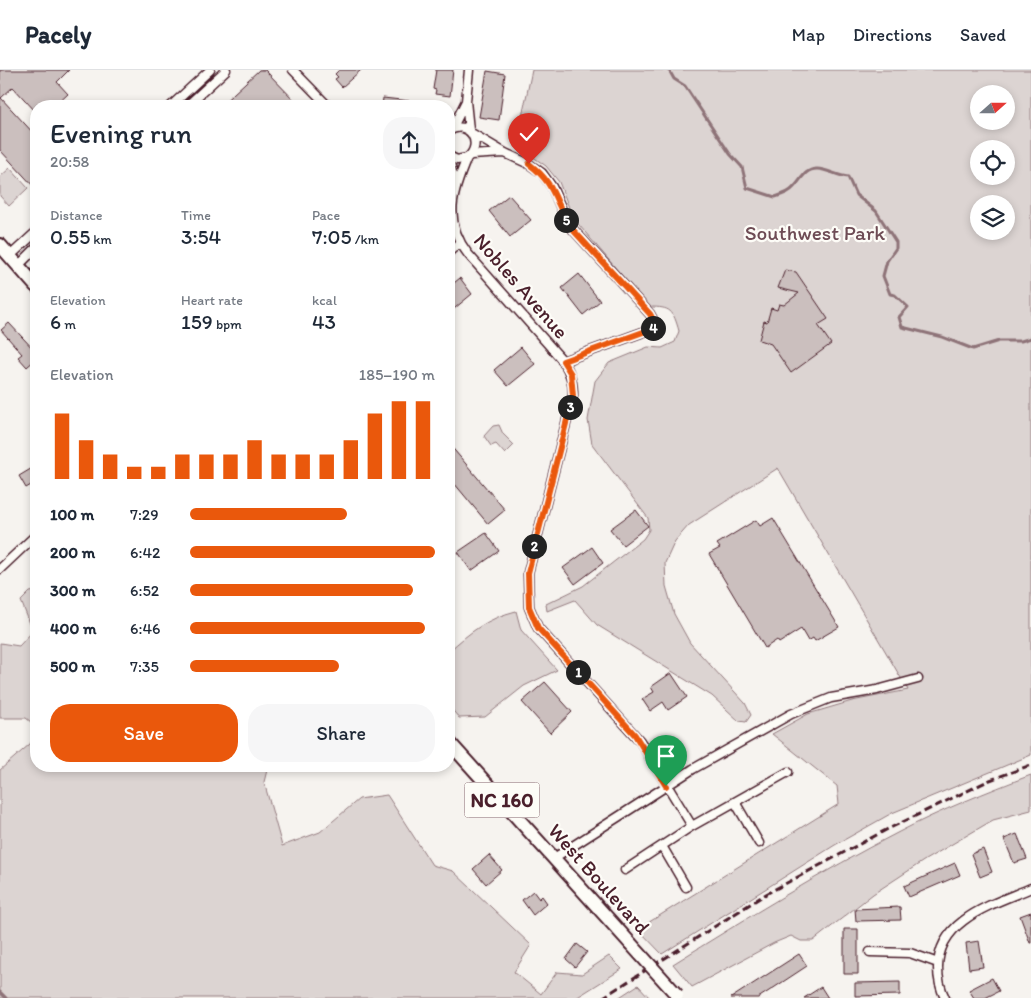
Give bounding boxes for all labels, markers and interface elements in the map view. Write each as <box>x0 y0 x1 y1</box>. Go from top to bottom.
text: Pacely <box>25 20 91 49</box>
text: Map <box>792 24 825 46</box>
text: Directions <box>853 24 932 46</box>
text: Saved <box>960 24 1006 46</box>
north arrow <box>970 85 1015 130</box>
map controls <box>970 85 1015 240</box>
pin <box>508 113 550 164</box>
text: Evening run <box>50 116 192 150</box>
button: share <box>383 117 435 169</box>
icon: check <box>515 120 543 148</box>
button: locate <box>970 140 1015 185</box>
text: 20:58 <box>50 152 89 171</box>
button: layers <box>970 195 1015 240</box>
text: Distance <box>50 207 102 224</box>
text: Time <box>181 207 211 224</box>
text: Pace <box>312 207 340 224</box>
pin: 5 <box>554 208 578 232</box>
text: 5 <box>563 212 570 229</box>
park label: Southwest Park <box>745 220 885 245</box>
text: 0.55 <box>50 224 90 249</box>
text: 3:54 <box>181 224 221 249</box>
text: 7:05 <box>312 224 352 249</box>
street label: Nobles Avenue <box>469 228 574 344</box>
text: km <box>90 231 112 248</box>
text: /km <box>352 231 379 248</box>
text: Elevation <box>50 292 106 309</box>
text: Heart rate <box>181 292 243 309</box>
text: kcal <box>312 292 337 309</box>
text: 6 <box>50 309 61 334</box>
text: 159 <box>181 309 213 334</box>
text: 43 <box>312 309 336 334</box>
text: m <box>61 316 76 333</box>
text: bpm <box>213 316 242 333</box>
pin: 4 <box>640 316 666 340</box>
text: 4 <box>649 320 658 337</box>
text: Elevation <box>50 365 114 384</box>
text: 185–190 m <box>359 365 435 384</box>
pin: 3 <box>558 394 582 420</box>
text: 3 <box>567 399 574 416</box>
text: 100 m <box>50 505 94 524</box>
text: 7:29 <box>130 505 159 524</box>
pin: 2 <box>522 534 546 558</box>
text: 2 <box>531 538 538 555</box>
text: 200 m <box>50 543 95 562</box>
text: 6:42 <box>130 543 160 562</box>
text: 300 m <box>50 581 96 600</box>
text: 6:52 <box>130 581 159 600</box>
text: 400 m <box>50 619 96 638</box>
text: 6:46 <box>130 619 160 638</box>
text: 500 m <box>50 657 95 676</box>
text: 7:35 <box>130 657 159 676</box>
pin: 1 <box>566 660 590 684</box>
text: 1 <box>575 664 582 681</box>
button: Save <box>50 704 238 762</box>
button: Share <box>248 704 435 762</box>
pin <box>645 735 687 786</box>
icon: arrive <box>652 742 680 770</box>
road number: NC 160 <box>464 782 540 818</box>
street label: West Boulevard <box>543 818 656 940</box>

